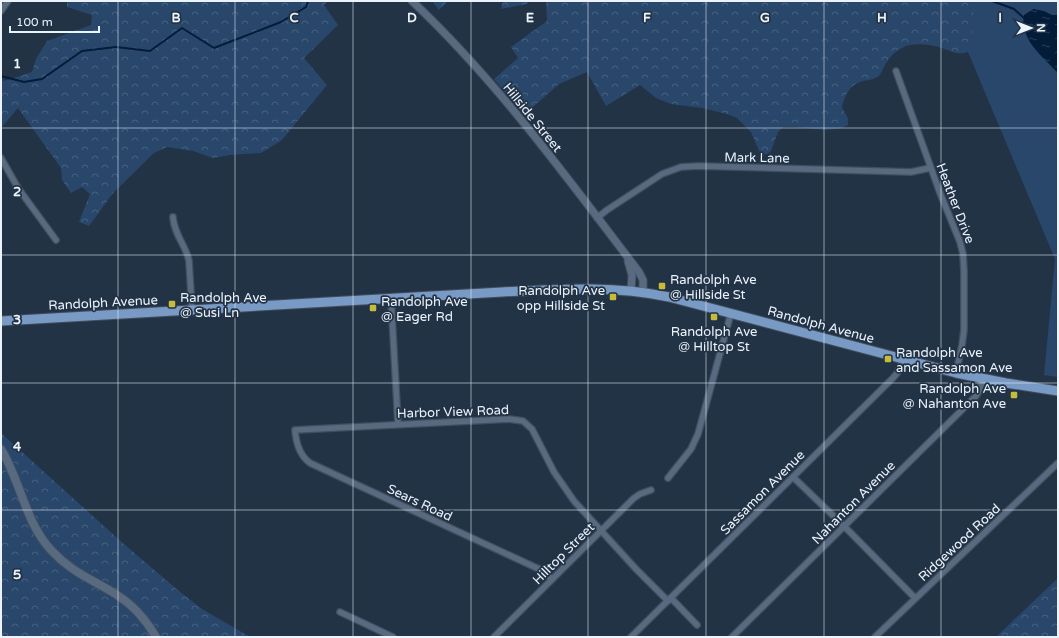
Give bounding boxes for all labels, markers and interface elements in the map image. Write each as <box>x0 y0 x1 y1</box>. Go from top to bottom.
scale bar <box>10 8 99 34</box>
north arrow <box>1011 8 1051 48</box>
text: B <box>171 10 181 26</box>
text: C <box>289 10 299 26</box>
text: D <box>407 10 417 26</box>
text: E <box>526 10 534 26</box>
text: F <box>643 10 651 26</box>
text: G <box>760 10 770 26</box>
text: H <box>877 10 887 26</box>
text: I <box>998 10 1002 26</box>
text: 100 m <box>16 15 53 29</box>
text: N <box>1034 24 1047 32</box>
text: 1 <box>13 56 21 72</box>
street label: Hillside Street <box>499 80 565 156</box>
street label: Mark Lane <box>724 149 790 167</box>
street label: Heather Drive <box>932 161 978 246</box>
text: 2 <box>13 184 21 200</box>
place label: Randolph Ave @ Hillside St <box>670 272 757 303</box>
marker: Randolph Ave @ Hillside St <box>657 281 667 291</box>
place label: Randolph Ave opp Hillside St <box>517 283 605 314</box>
place label: Randolph Ave @ Susi Ln <box>180 290 267 321</box>
street label: Randolph Avenue <box>48 292 158 314</box>
marker: Randolph Ave opp Hillside St <box>608 292 618 302</box>
place label: Randolph Ave @ Eager Rd <box>381 294 468 325</box>
marker: Randolph Ave @ Susi Ln <box>167 299 177 309</box>
marker: Randolph Ave @ Eager Rd <box>368 303 378 313</box>
street label: Randolph Avenue <box>766 303 876 347</box>
text: 3 <box>13 312 21 328</box>
marker: Randolph Ave @ Hilltop St <box>709 312 719 322</box>
place label: Randolph Ave @ Hilltop St <box>671 324 757 355</box>
place label: Randolph Ave and Sassamon Ave <box>896 345 1012 376</box>
marker: Randolph Ave and Sassamon Ave <box>883 354 893 364</box>
place label: Randolph Ave @ Nahanton Ave <box>903 381 1006 412</box>
marker: Randolph Ave @ Nahanton Ave <box>1009 390 1019 400</box>
street label: Harbor View Road <box>397 402 509 422</box>
text: 4 <box>13 439 22 455</box>
street label: Sassamon Avenue <box>717 447 808 538</box>
street label: Nahanton Avenue <box>809 458 899 548</box>
street label: Sears Road <box>384 481 455 525</box>
street label: Ridgewood Road <box>915 501 1004 585</box>
street label: Hilltop Street <box>529 519 598 588</box>
text: 5 <box>13 567 21 583</box>

